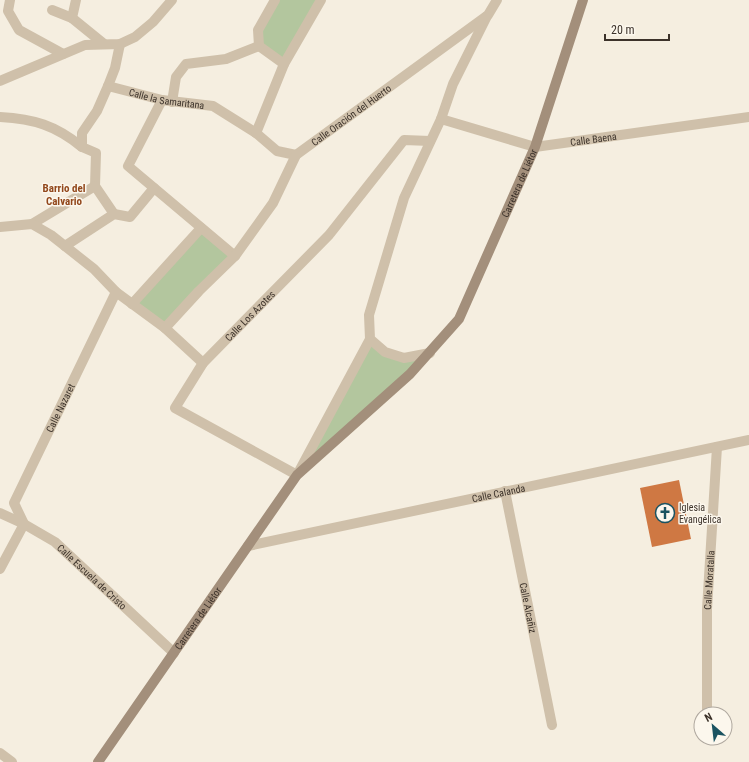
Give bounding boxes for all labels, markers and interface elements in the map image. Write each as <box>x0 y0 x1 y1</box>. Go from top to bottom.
scale bar <box>605 16 669 42</box>
text: 20 m <box>611 23 635 37</box>
street label: Calle Oración del Huerto <box>309 83 393 148</box>
street label: Calle la Samaritana <box>128 87 205 111</box>
street label: Calle Baena <box>570 131 617 148</box>
street label: Carretera de Liétor <box>500 148 539 219</box>
district label: Barrio del Calvario <box>43 182 86 208</box>
street label: Calle Los Azotes <box>223 288 277 343</box>
street label: Calle Nazaret <box>44 382 77 434</box>
street label: Calle Calanda <box>471 482 526 504</box>
church icon: Iglesia Evangélica <box>654 502 676 524</box>
place label: Iglesia Evangélica <box>679 502 722 525</box>
street label: Calle Escuela de Cristo <box>55 542 129 612</box>
street label: Calle Moratalla <box>702 550 717 610</box>
street label: Calle Alcañiz <box>518 582 538 634</box>
street label: Carretera de Liétor <box>173 585 224 652</box>
north arrow <box>693 706 733 746</box>
text: N <box>703 710 715 725</box>

